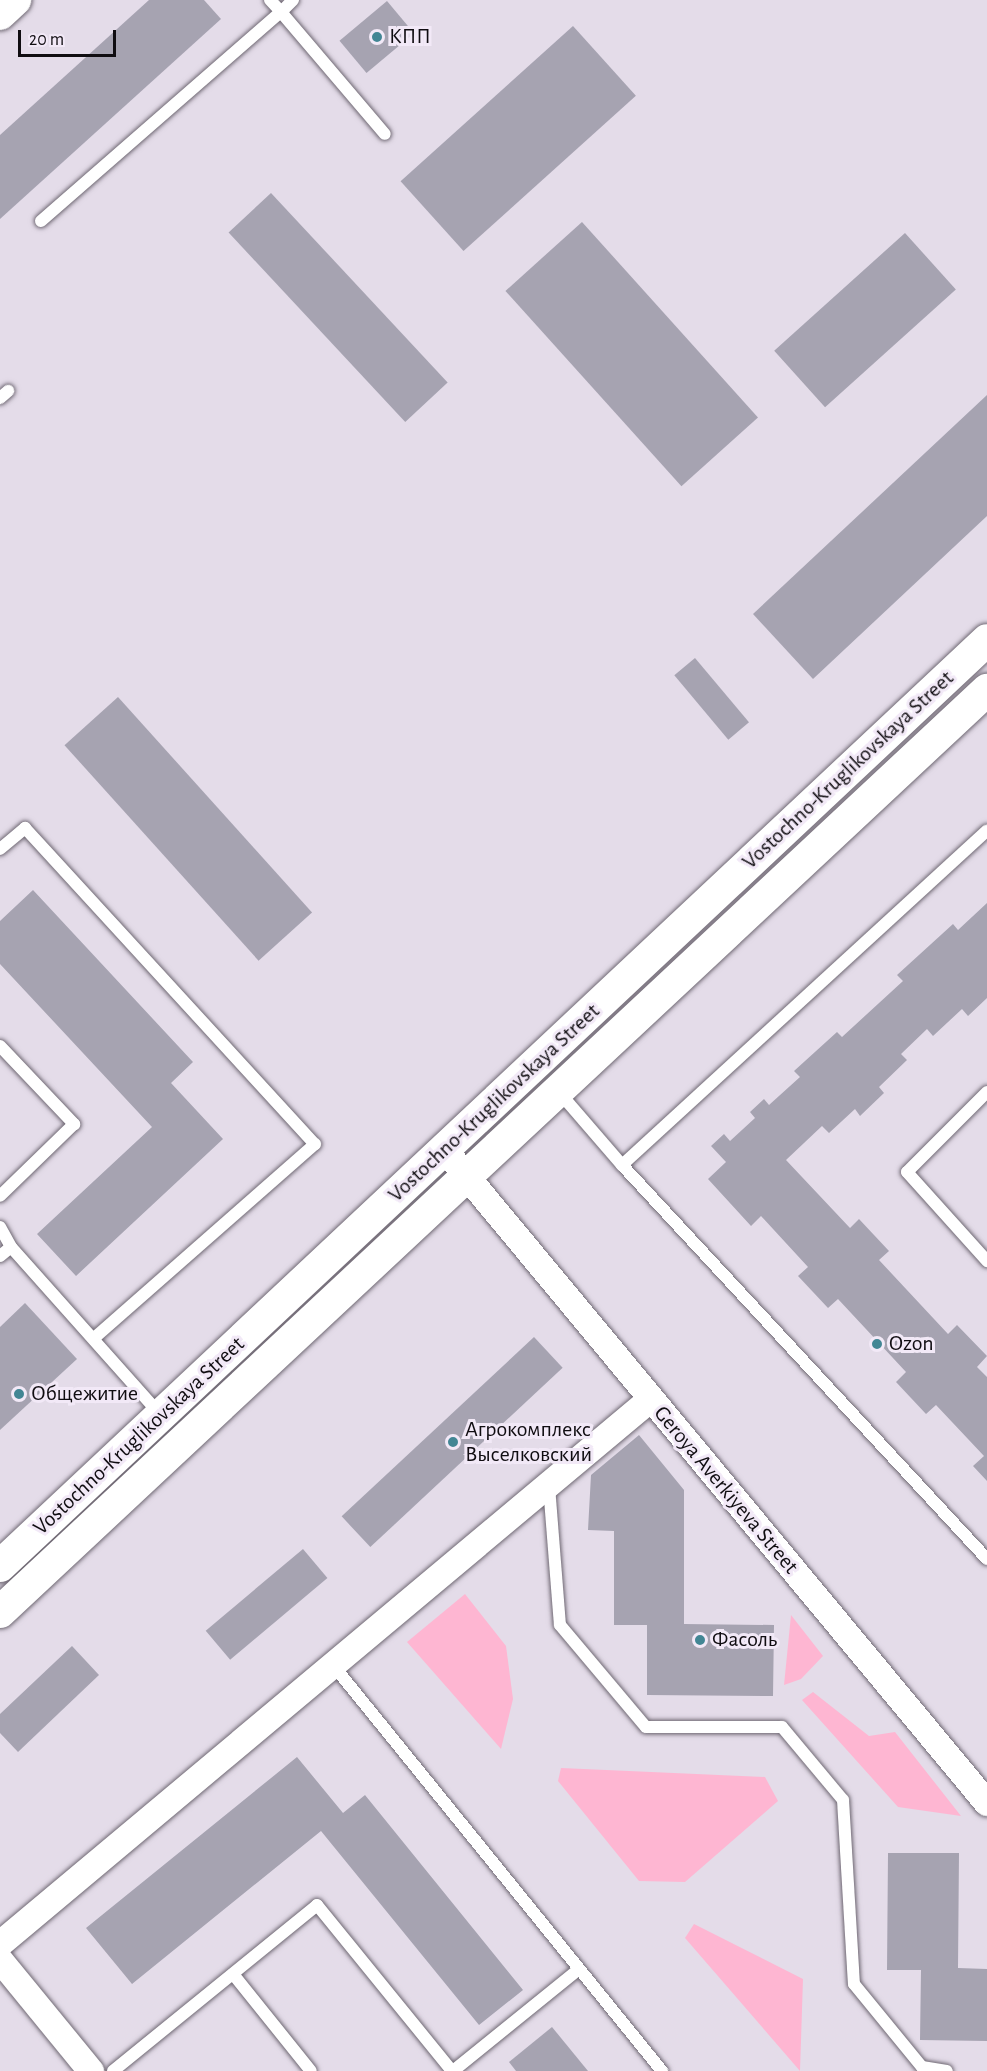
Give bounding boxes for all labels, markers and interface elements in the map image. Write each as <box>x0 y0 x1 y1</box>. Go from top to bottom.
scale bar <box>21 18 118 56</box>
place label: КПП <box>389 24 431 50</box>
marker: КПП <box>370 30 384 44</box>
text: 20 m <box>29 31 64 49</box>
street label: Vostochno-Kruglikovskaya Street <box>737 665 959 875</box>
street label: Vostochno-Kruglikovskaya Street <box>383 998 605 1208</box>
street label: Vostochno-Kruglikovskaya Street <box>28 1331 250 1541</box>
place label: Ozon <box>889 1331 934 1357</box>
marker: Ozon <box>870 1337 884 1351</box>
place label: Общежитие <box>31 1381 138 1407</box>
marker: Общежитие <box>12 1387 26 1401</box>
street label: Geroya Averkiyeva Street <box>648 1401 804 1579</box>
place label: Агрокомплекс Выселковский <box>465 1416 592 1468</box>
marker: Агрокомплекс Выселковский <box>446 1435 460 1449</box>
place label: Фасоль <box>712 1627 777 1653</box>
marker: Фасоль <box>693 1633 707 1647</box>

